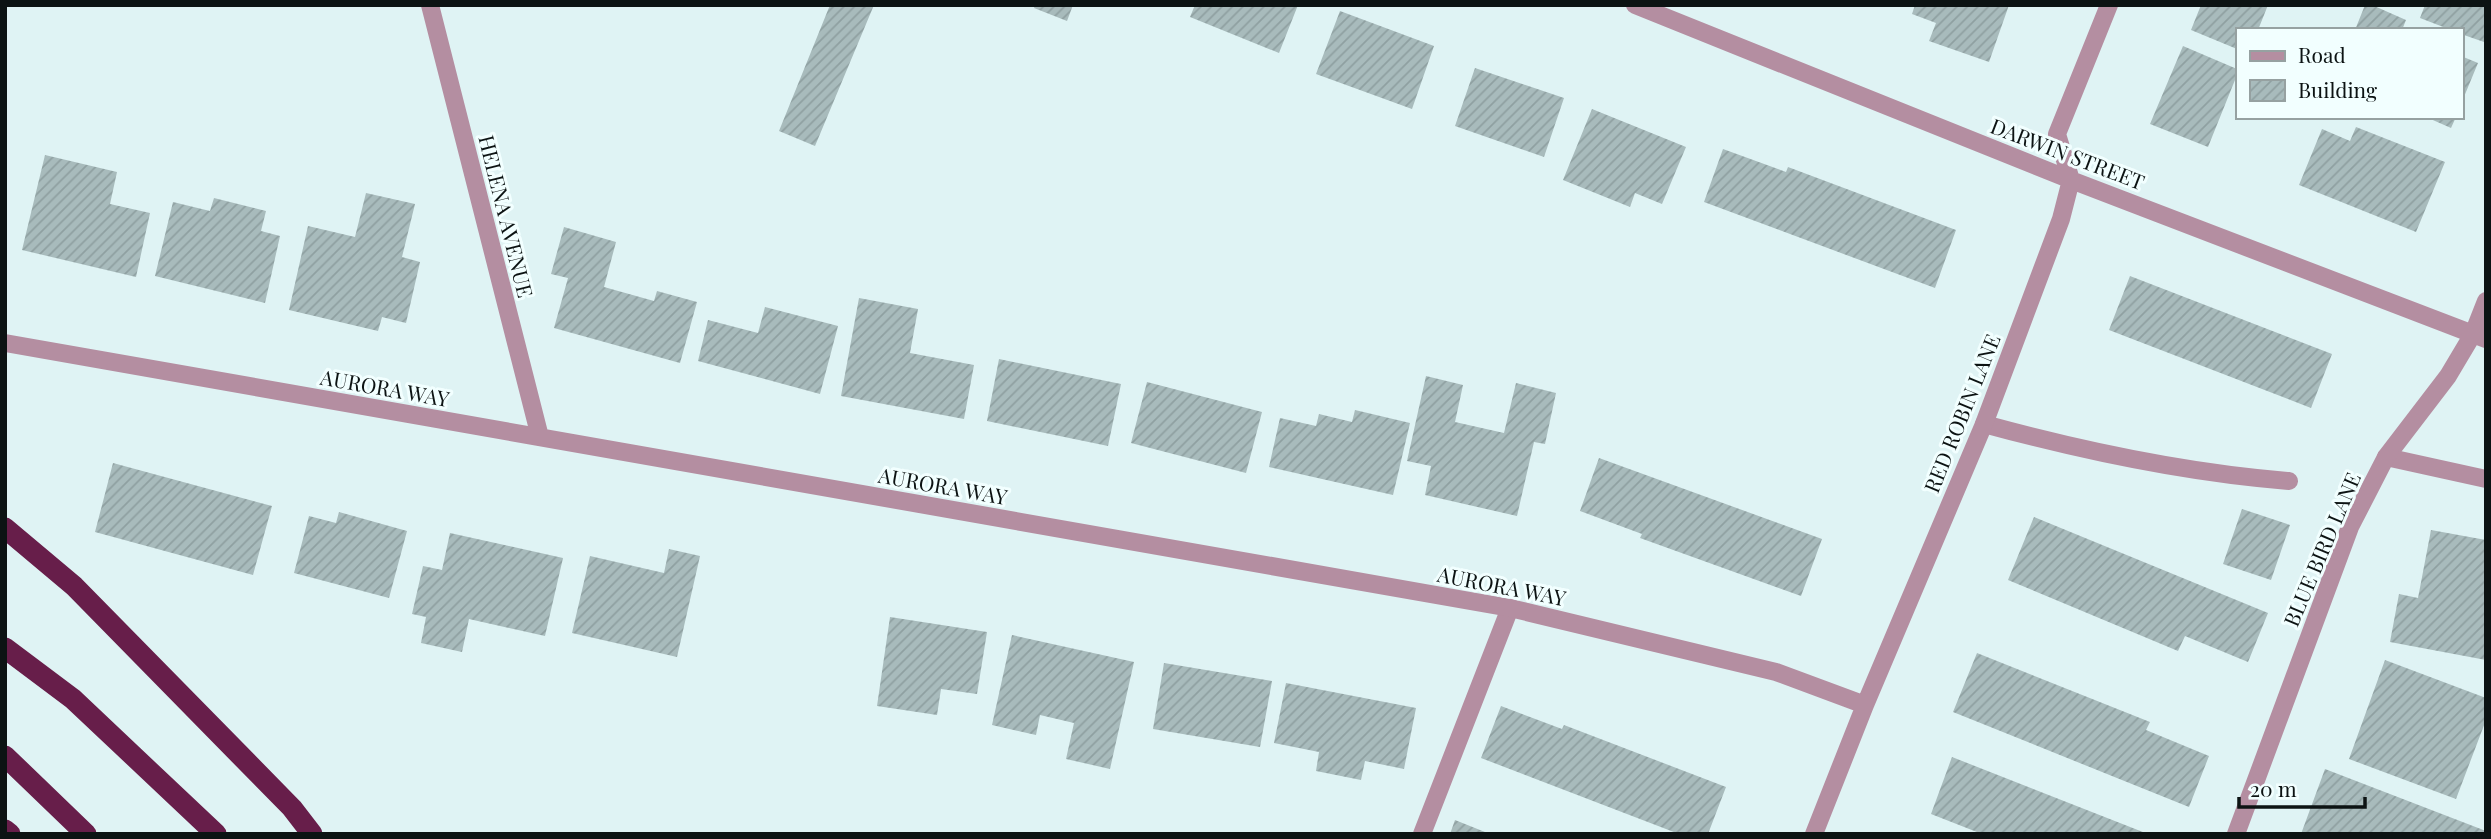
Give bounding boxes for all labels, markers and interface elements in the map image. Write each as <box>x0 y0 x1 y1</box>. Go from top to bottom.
legend <box>2236 28 2463 119</box>
text: Road <box>2298 40 2346 68</box>
text: Building <box>2298 75 2377 103</box>
street label: DARWIN STREET <box>1987 111 2149 195</box>
street label: HELENA AVENUE <box>473 132 541 300</box>
street label: RED ROBIN LANE <box>1916 330 2006 496</box>
street label: AURORA WAY <box>317 362 452 412</box>
street label: AURORA WAY <box>875 460 1010 510</box>
street label: BLUE BIRD LANE <box>2276 468 2366 630</box>
street label: AURORA WAY <box>1434 559 1569 611</box>
scale bar <box>2239 766 2365 810</box>
text: 20 m <box>2250 774 2297 802</box>

